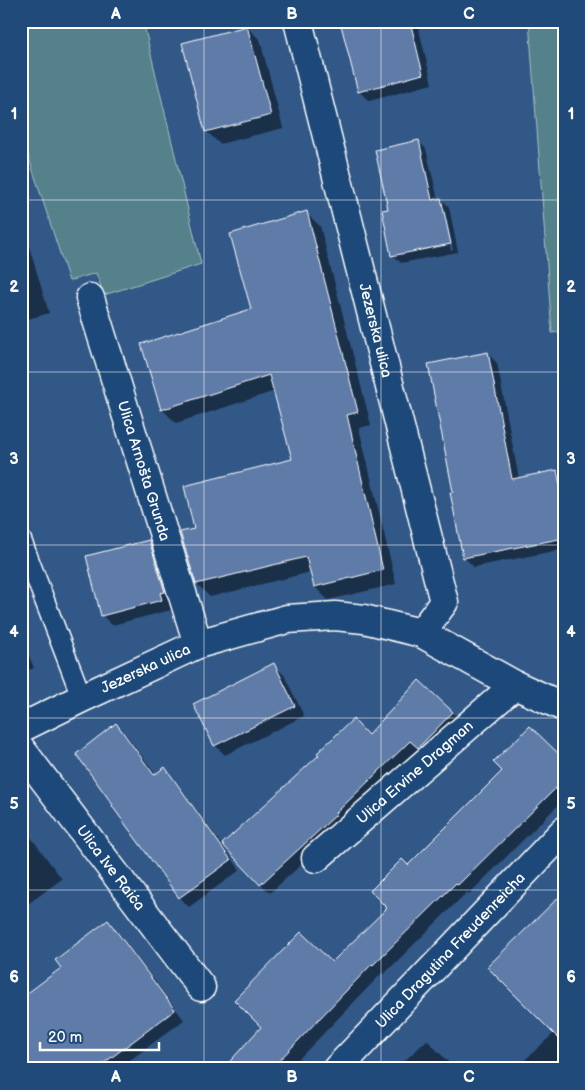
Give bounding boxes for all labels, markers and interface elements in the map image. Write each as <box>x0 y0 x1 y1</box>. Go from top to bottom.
text: A <box>110 5 121 24</box>
text: B <box>286 5 298 24</box>
text: C <box>463 5 475 24</box>
text: 1 <box>11 105 17 124</box>
text: 1 <box>568 105 574 124</box>
text: 2 <box>9 278 19 297</box>
text: 2 <box>566 278 576 297</box>
street label: Jezerska ulica <box>355 281 397 380</box>
street label: Ulica Arnošta Grunda <box>113 398 175 543</box>
text: 3 <box>9 450 19 469</box>
text: 3 <box>566 450 576 469</box>
text: 4 <box>9 623 19 642</box>
text: 4 <box>566 623 576 642</box>
street label: Jezerska ulica <box>98 639 193 697</box>
street label: Ulica Ervine Dragman <box>353 716 477 828</box>
text: 5 <box>9 795 19 814</box>
text: 5 <box>566 795 576 814</box>
street label: Ulica Ive Raića <box>72 821 149 914</box>
street label: Ulica Dragutina Freudenreicha <box>371 868 529 1032</box>
text: 6 <box>9 968 19 987</box>
text: 6 <box>566 968 576 987</box>
scale bar <box>40 1020 159 1052</box>
text: 20 m <box>48 1028 82 1047</box>
text: A <box>110 1068 121 1087</box>
text: B <box>286 1068 298 1087</box>
text: C <box>463 1068 475 1087</box>

